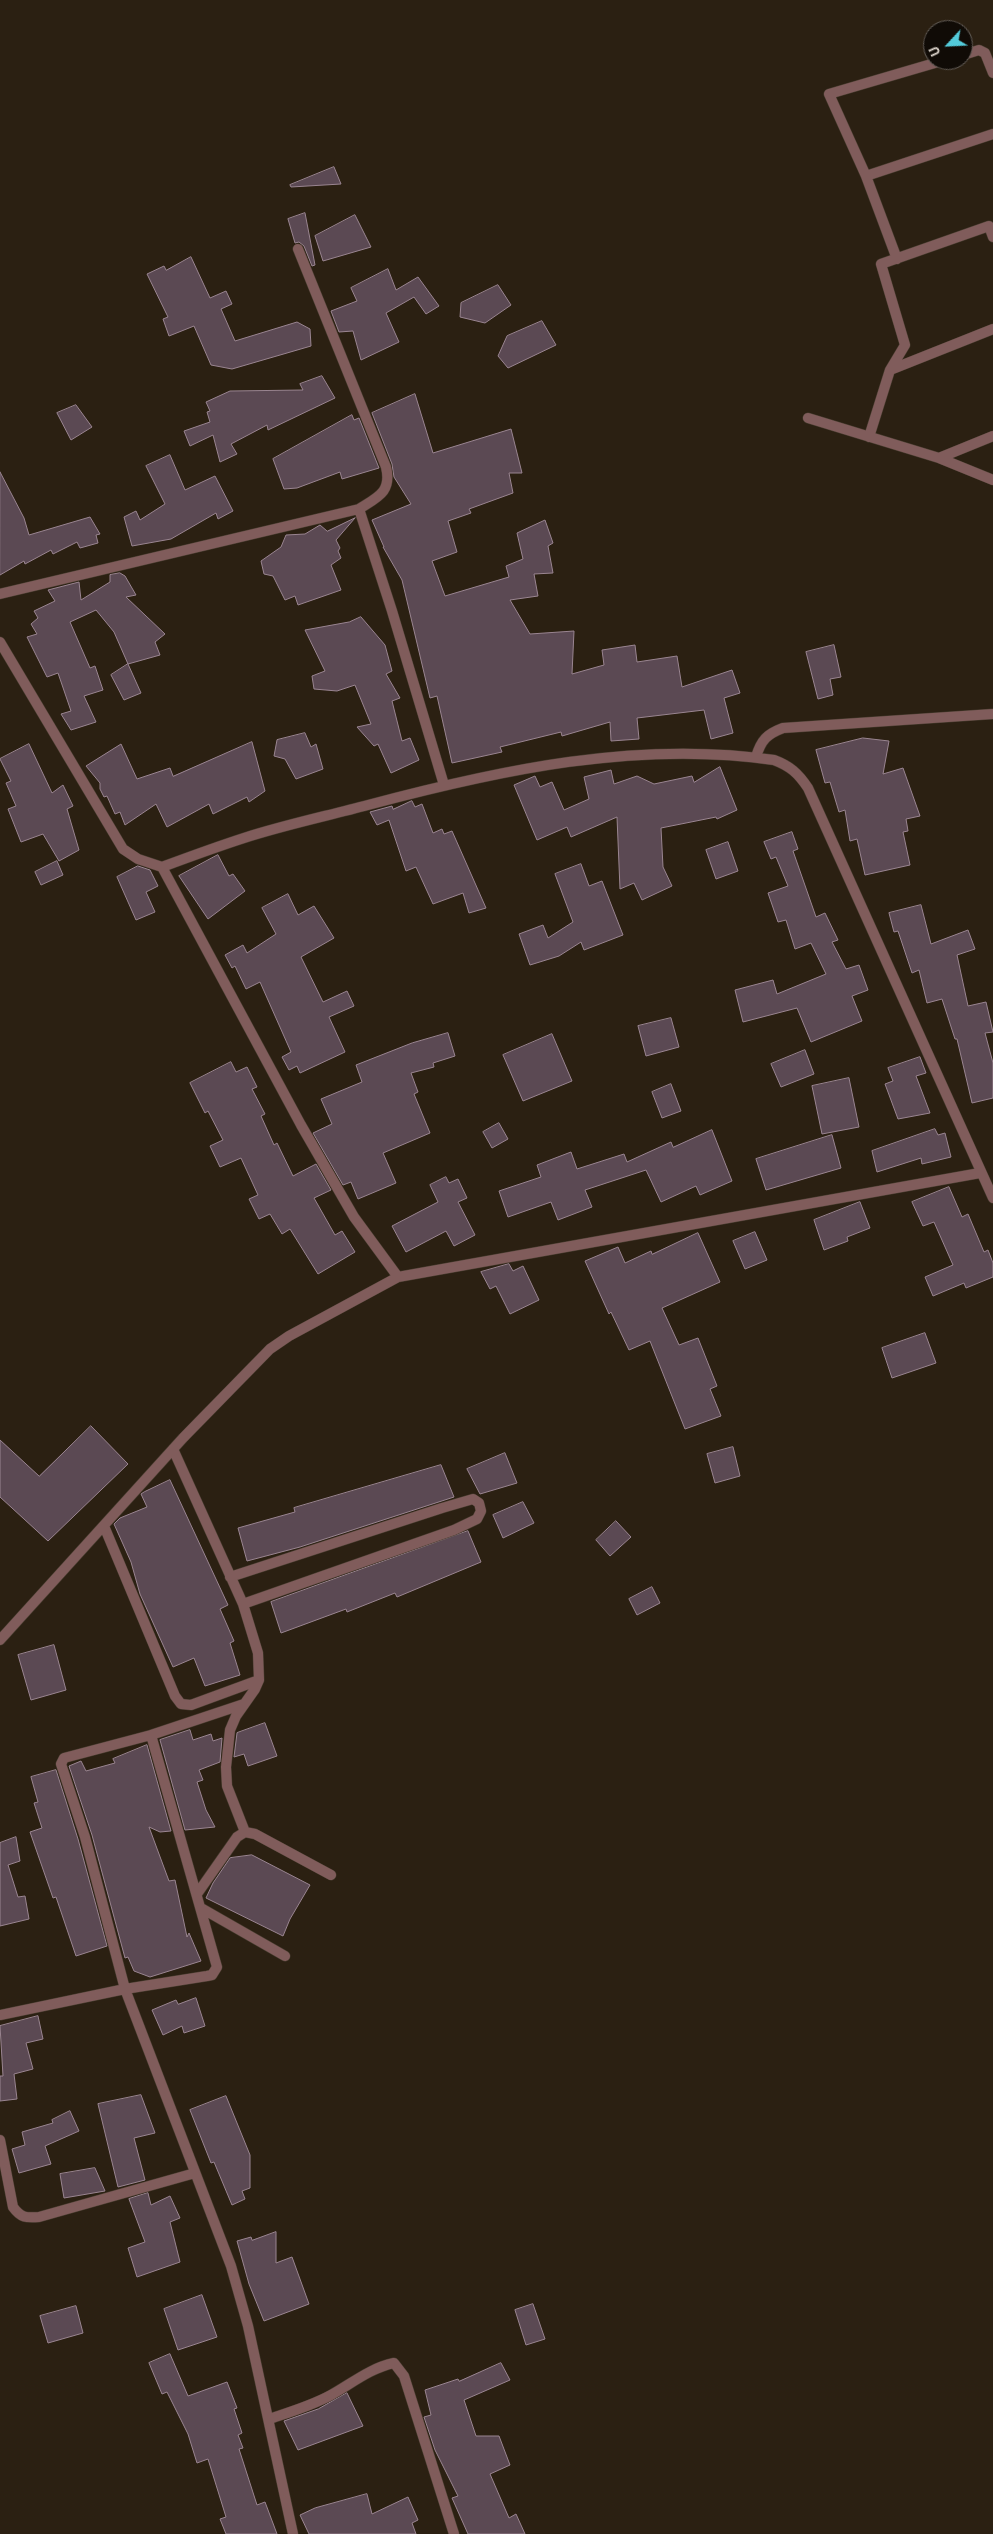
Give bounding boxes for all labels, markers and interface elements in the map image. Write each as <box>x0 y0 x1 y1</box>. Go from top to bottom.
north arrow <box>923 20 973 70</box>
text: U <box>927 44 944 58</box>

